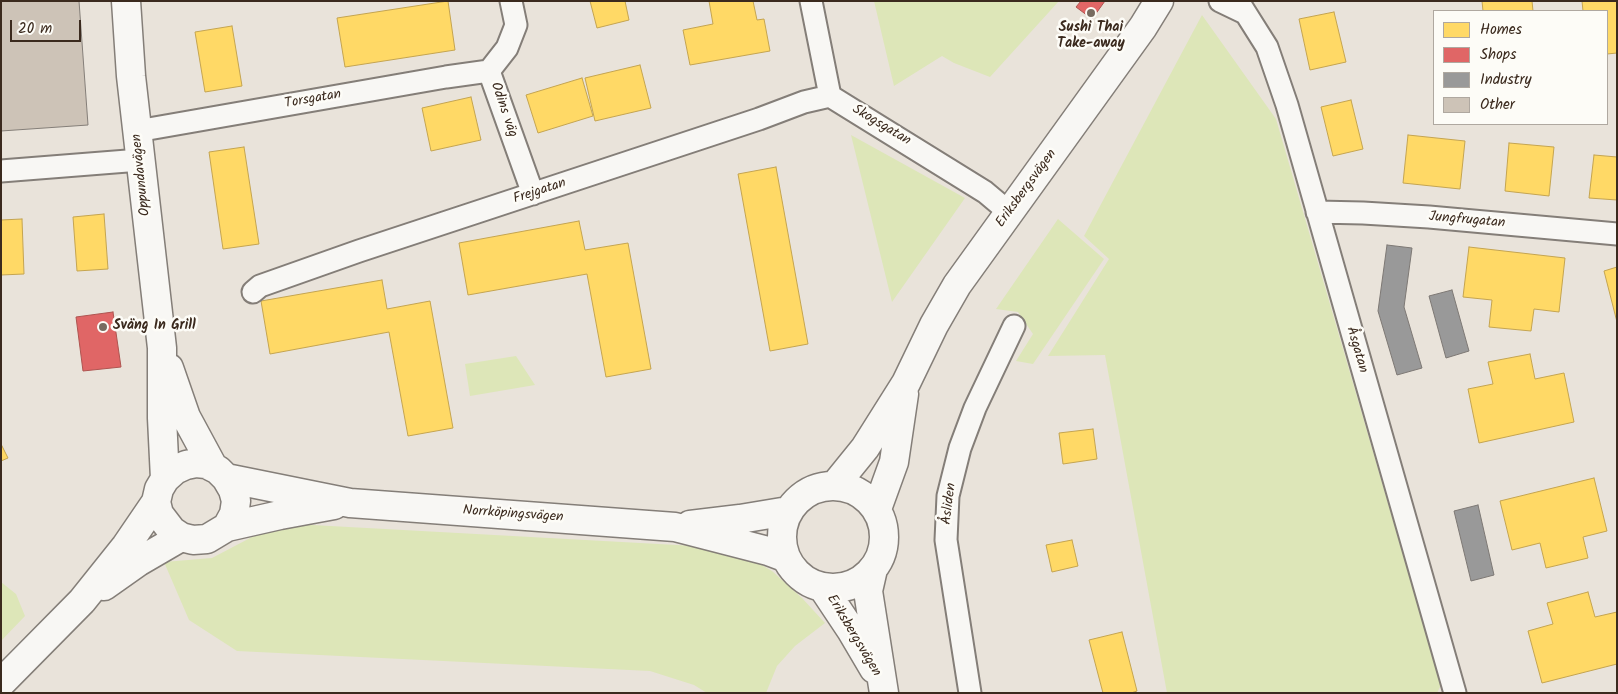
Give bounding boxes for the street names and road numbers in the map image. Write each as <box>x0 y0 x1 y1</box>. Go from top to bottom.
street label: Odins väg <box>486 80 520 140</box>
street label: Torsgatan <box>283 87 343 113</box>
street label: Skogsgatan <box>849 102 913 150</box>
street label: Oppundavägen <box>129 133 155 217</box>
street label: Eriksbergsvägen <box>993 147 1061 231</box>
street label: Frejgatan <box>512 176 568 208</box>
street label: Jungfrugatan <box>1428 209 1506 233</box>
street label: Åsgatan <box>1341 325 1371 375</box>
street label: Åsliden <box>939 482 961 526</box>
street label: Norrköpingsvägen <box>462 503 564 527</box>
street label: Eriksbergsvägen <box>822 592 884 680</box>

